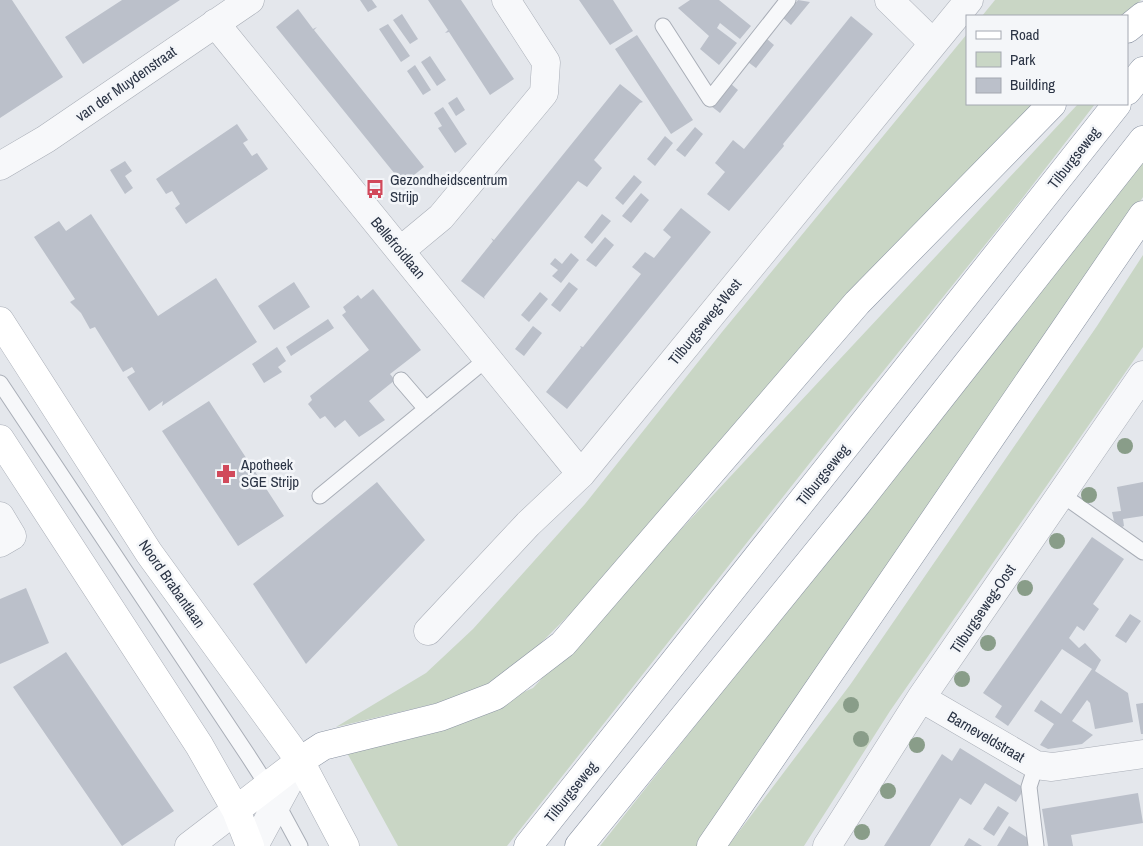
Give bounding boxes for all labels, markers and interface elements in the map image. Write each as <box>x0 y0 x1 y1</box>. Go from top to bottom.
legend <box>966 15 1128 105</box>
text: Road <box>1010 24 1039 45</box>
street label: van der Muydenstraat <box>71 41 181 126</box>
text: Park <box>1010 49 1036 70</box>
text: Building <box>1010 74 1055 95</box>
street label: Tilburgseweg <box>1043 122 1105 193</box>
place label: Gezondheidscentrum Strijp <box>390 169 508 207</box>
bus stop icon: Gezondheidscentrum Strijp <box>364 178 386 200</box>
street label: Bellefroidlaan <box>366 212 431 283</box>
street label: Tilburgseweg-West <box>663 274 746 369</box>
street label: Tilburgseweg <box>791 439 854 510</box>
place label: Apotheek SGE Strijp <box>240 454 299 492</box>
pharmacy icon: Apotheek SGE Strijp <box>215 463 237 485</box>
street label: Noord Brabantlaan <box>134 535 211 632</box>
street label: Tilburgseweg-Oost <box>945 559 1021 658</box>
street label: Barneveldstraat <box>944 706 1029 767</box>
street label: Tilburgseweg <box>539 756 602 827</box>

